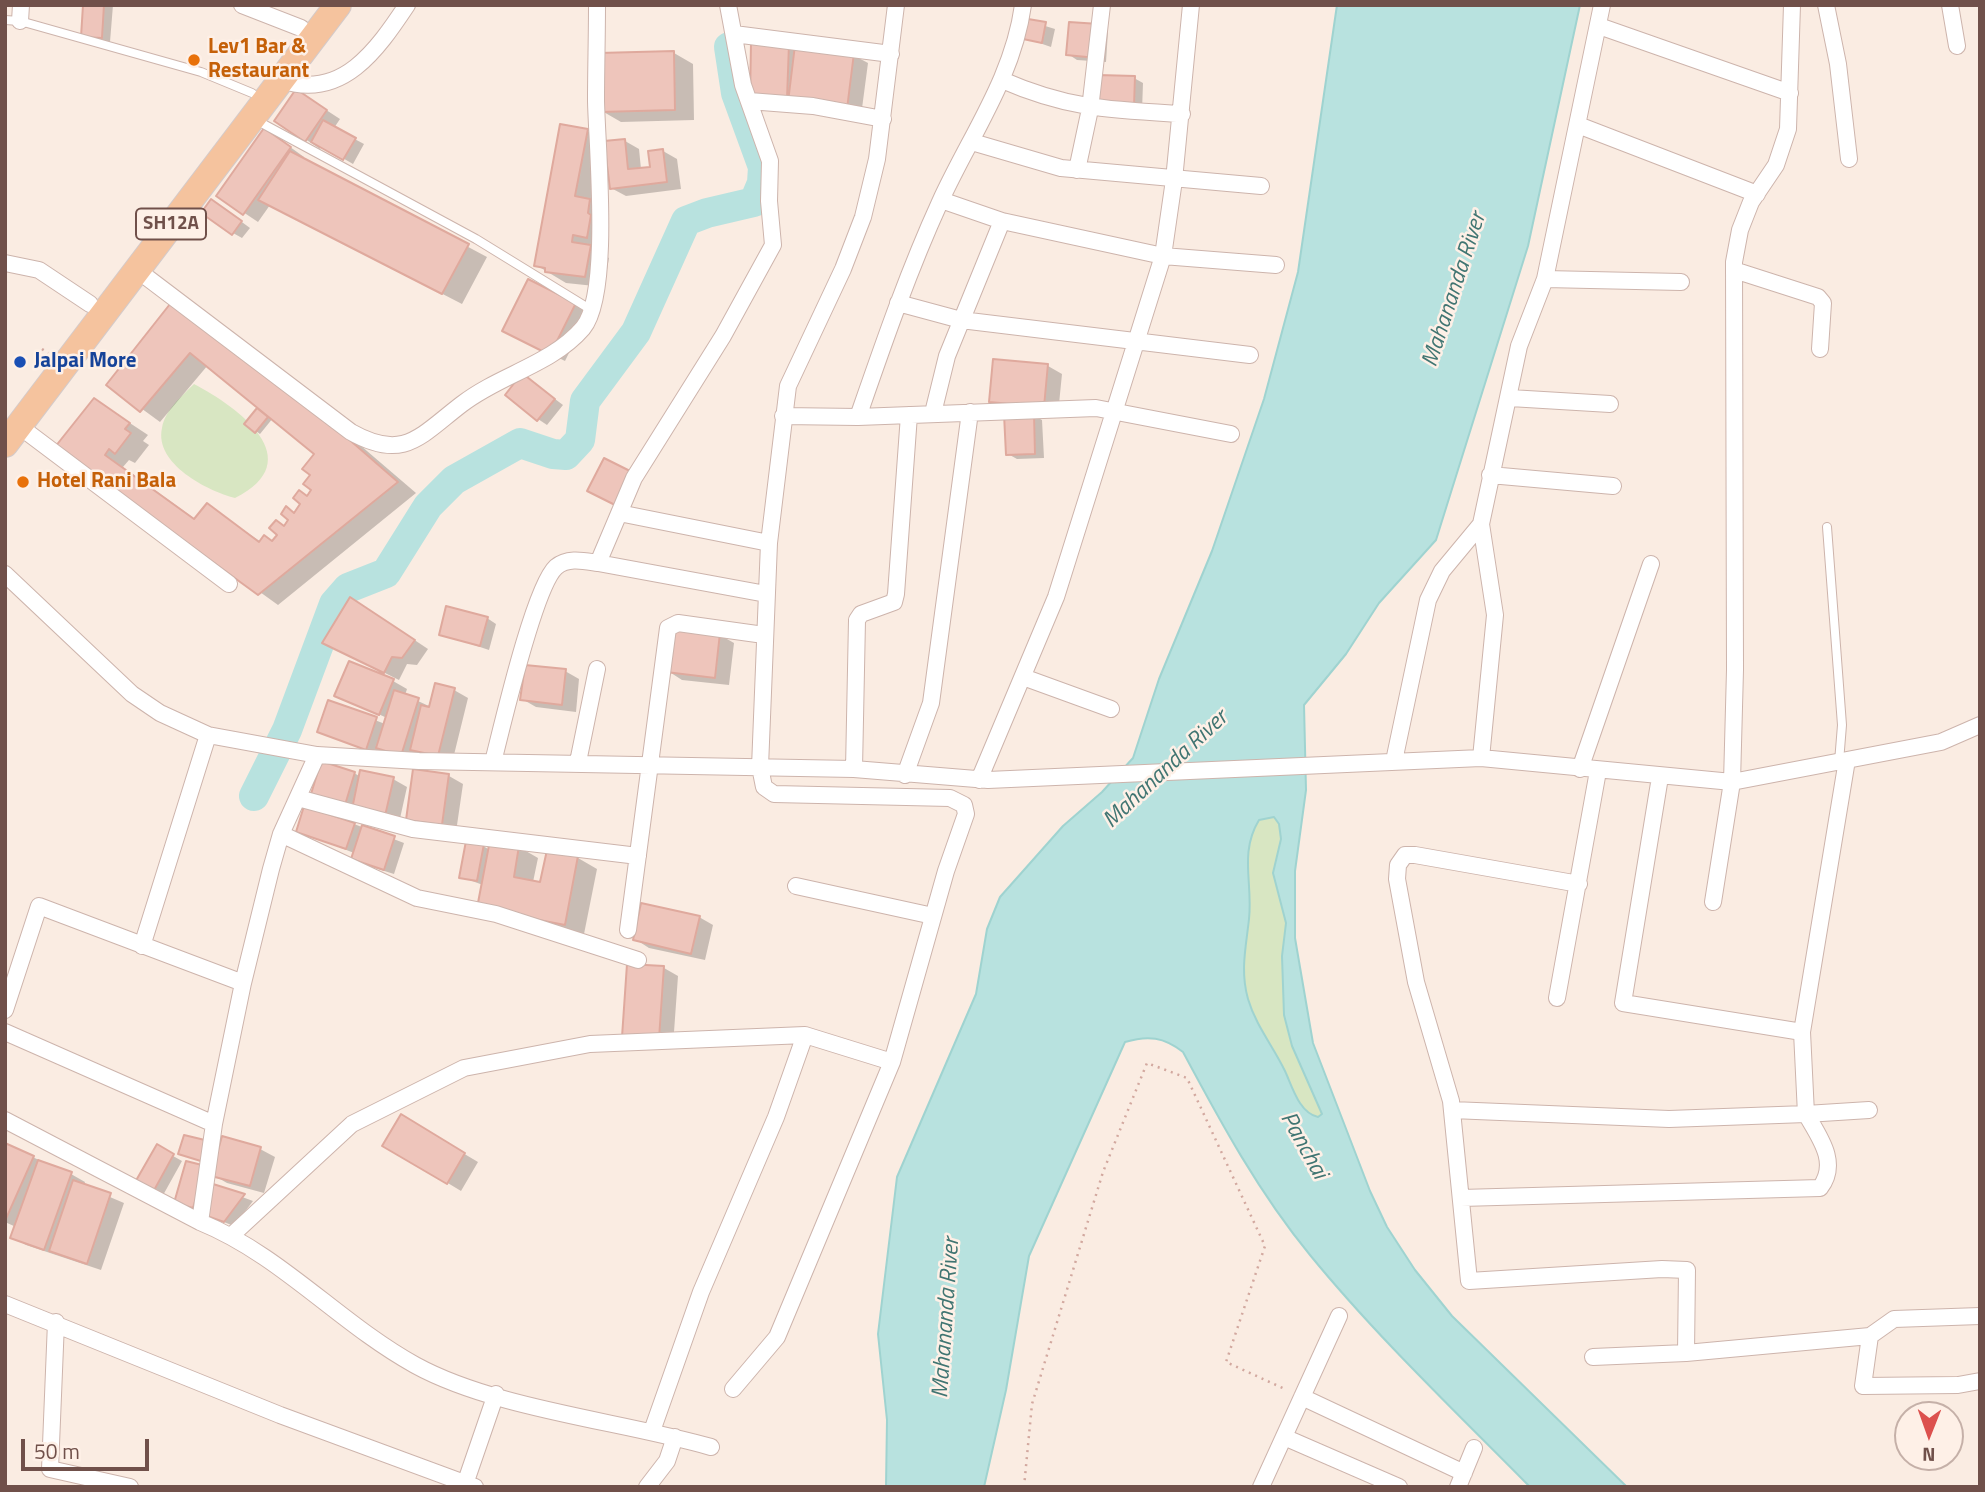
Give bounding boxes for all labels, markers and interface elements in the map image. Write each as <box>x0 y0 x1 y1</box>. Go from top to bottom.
place label: Lev1 Bar & Restaurant <box>208 35 309 85</box>
marker: Lev1 Bar & Restaurant <box>186 52 202 68</box>
road number: SH12A <box>136 208 206 240</box>
water label: Mahananda River <box>1417 209 1493 371</box>
place label: Jalpai More <box>34 349 137 375</box>
marker: Jalpai More <box>12 354 28 370</box>
place label: Hotel Rani Bala <box>37 469 176 495</box>
marker: Hotel Rani Bala <box>15 474 31 490</box>
water label: Mahananda River <box>1098 705 1234 835</box>
water label: Panchai <box>1273 1108 1333 1184</box>
water label: Mahananda River <box>928 1237 966 1399</box>
north arrow <box>1894 1401 1964 1471</box>
scale bar <box>24 1426 152 1470</box>
text: 50 m <box>34 1435 80 1467</box>
text: N <box>1922 1441 1936 1470</box>

